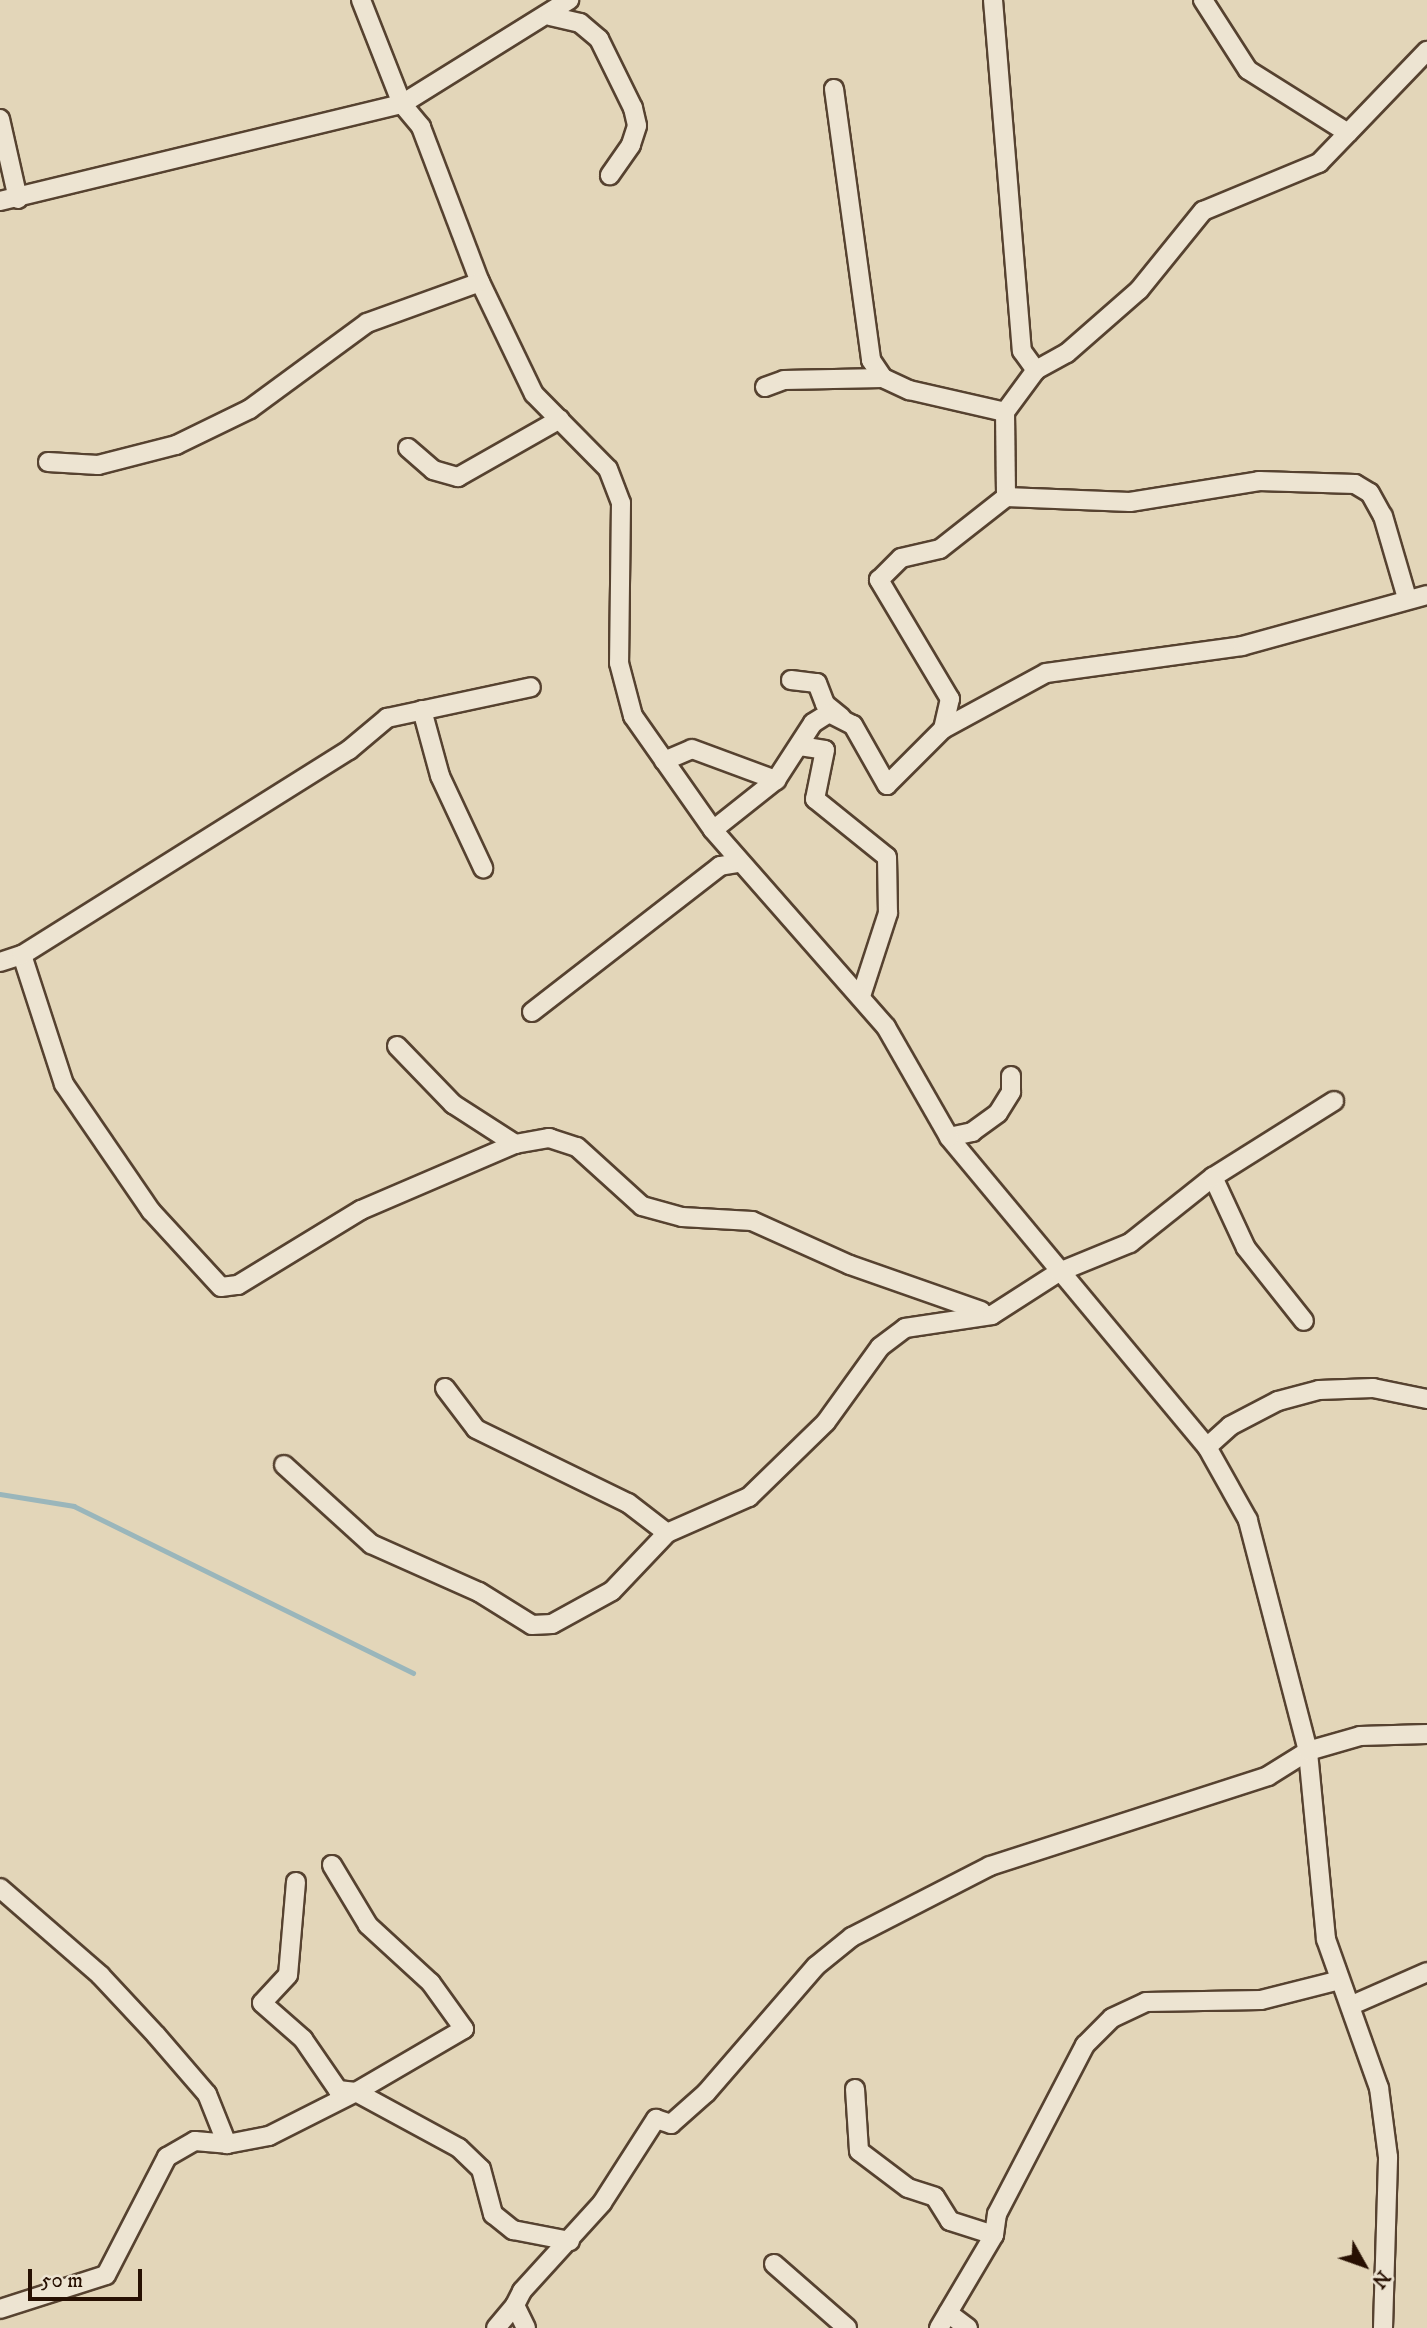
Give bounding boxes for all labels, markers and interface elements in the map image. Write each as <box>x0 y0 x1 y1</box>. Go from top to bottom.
north arrow <box>1329 2230 1399 2300</box>
scale bar <box>32 2254 145 2298</box>
text: N <box>1367 2265 1394 2292</box>
text: 50 m <box>41 2268 83 2294</box>

